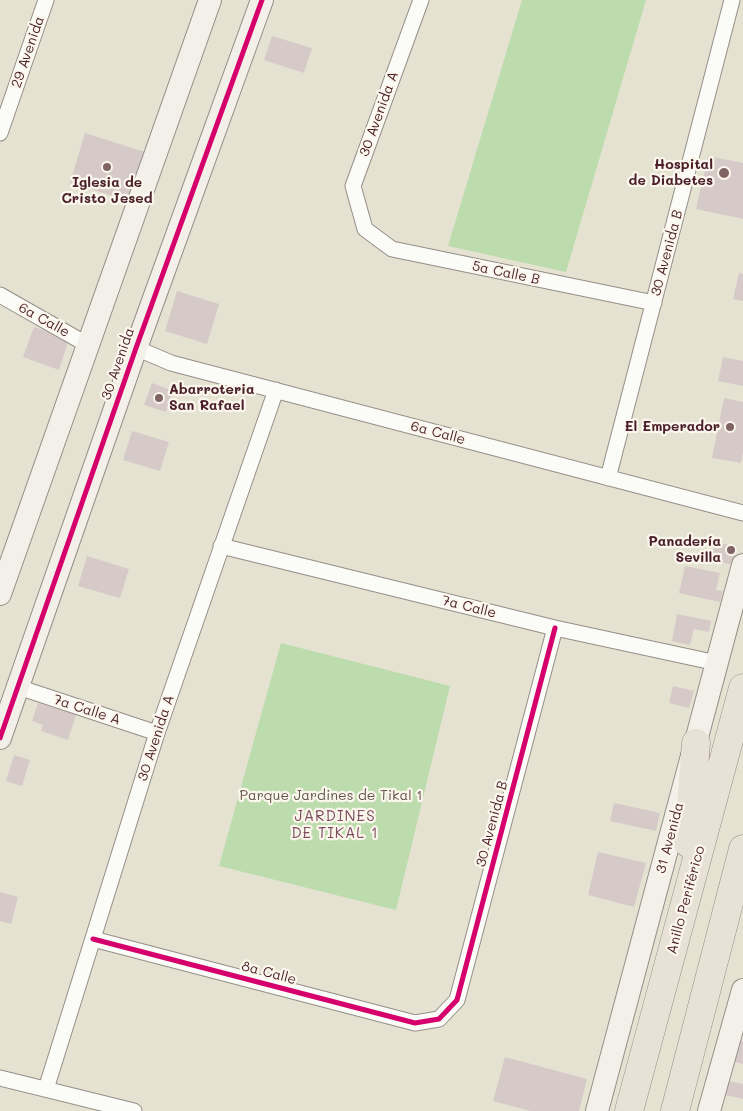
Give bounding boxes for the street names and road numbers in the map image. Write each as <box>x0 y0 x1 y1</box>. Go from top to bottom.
street label: 29 Avenida <box>8 14 48 90</box>
street label: 30 Avenida A <box>356 69 402 159</box>
street label: 30 Avenida B <box>647 208 687 298</box>
street label: 5a Calle B <box>471 258 541 288</box>
street label: 6a Calle <box>15 299 73 341</box>
street label: 30 Avenida <box>98 326 138 402</box>
street label: 6a Calle <box>409 418 467 448</box>
street label: 7a Calle <box>440 592 498 622</box>
street label: 7a Calle A <box>51 691 123 729</box>
street label: 30 Avenida A <box>134 693 178 783</box>
street label: 30 Avenida B <box>472 779 512 869</box>
street label: 31 Avenida <box>652 801 688 875</box>
street label: Anillo Periférico <box>663 844 709 956</box>
street label: 8a Calle <box>240 958 298 988</box>

